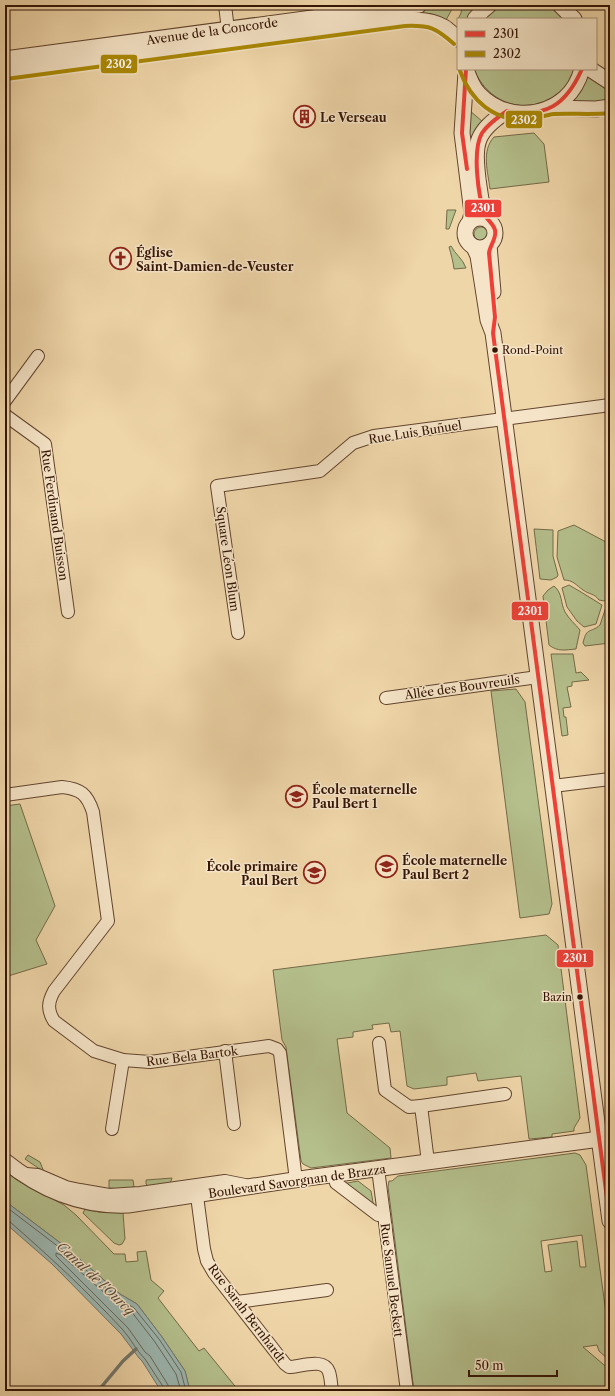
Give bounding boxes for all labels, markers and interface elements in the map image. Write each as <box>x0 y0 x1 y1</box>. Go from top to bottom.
street label: Avenue de la Concorde <box>144 14 279 48</box>
legend <box>457 18 597 70</box>
text: 2301 <box>493 26 519 41</box>
text: 2302 <box>493 46 521 61</box>
line badge: 2302 <box>100 54 138 74</box>
text: 2302 <box>106 57 133 71</box>
building icon: Le Verseau <box>292 104 318 130</box>
place label: Le Verseau <box>320 110 387 125</box>
line badge: 2302 <box>505 110 543 129</box>
text: 2302 <box>511 113 538 127</box>
line badge: 2301 <box>464 199 502 218</box>
text: 2301 <box>471 201 495 215</box>
place label: Église Saint-Damien-de-Veuster <box>136 244 294 274</box>
church icon: Église Saint-Damien-de-Veuster <box>108 246 134 272</box>
place label: Rond-Point <box>502 343 563 357</box>
marker: Rond-Point <box>490 345 500 355</box>
street label: Rue Luis Buñuel <box>367 417 463 447</box>
street label: Rue Ferdinand Buisson <box>38 448 72 582</box>
street label: Square Léon Blum <box>213 505 243 613</box>
line badge: 2301 <box>511 601 549 621</box>
text: 2301 <box>518 604 542 618</box>
street label: Allée des Bouvreuils <box>402 671 521 703</box>
place label: École maternelle Paul Bert 1 <box>312 781 417 811</box>
school or university icon: École maternelle Paul Bert 1 <box>283 783 309 809</box>
place label: École maternelle Paul Bert 2 <box>402 852 507 882</box>
school or university icon: École maternelle Paul Bert 2 <box>373 854 399 880</box>
place label: École primaire Paul Bert <box>206 858 298 888</box>
school or university icon: École primaire Paul Bert <box>301 860 327 886</box>
line badge: 2301 <box>556 949 594 968</box>
text: 2301 <box>563 951 587 965</box>
place label: Bazin <box>543 990 572 1004</box>
marker: Bazin <box>575 992 585 1002</box>
street label: Rue Bela Bartok <box>145 1043 240 1069</box>
street label: Boulevard Savorgnan de Brazza <box>207 1161 387 1201</box>
street label: Rue Samuel Beckett <box>378 1222 407 1339</box>
water label: Canal de l'Ourcq <box>54 1238 139 1319</box>
street label: Rue Sarah Bernhardt <box>205 1261 289 1366</box>
scale bar <box>469 1352 557 1378</box>
text: 50 m <box>475 1358 504 1373</box>

